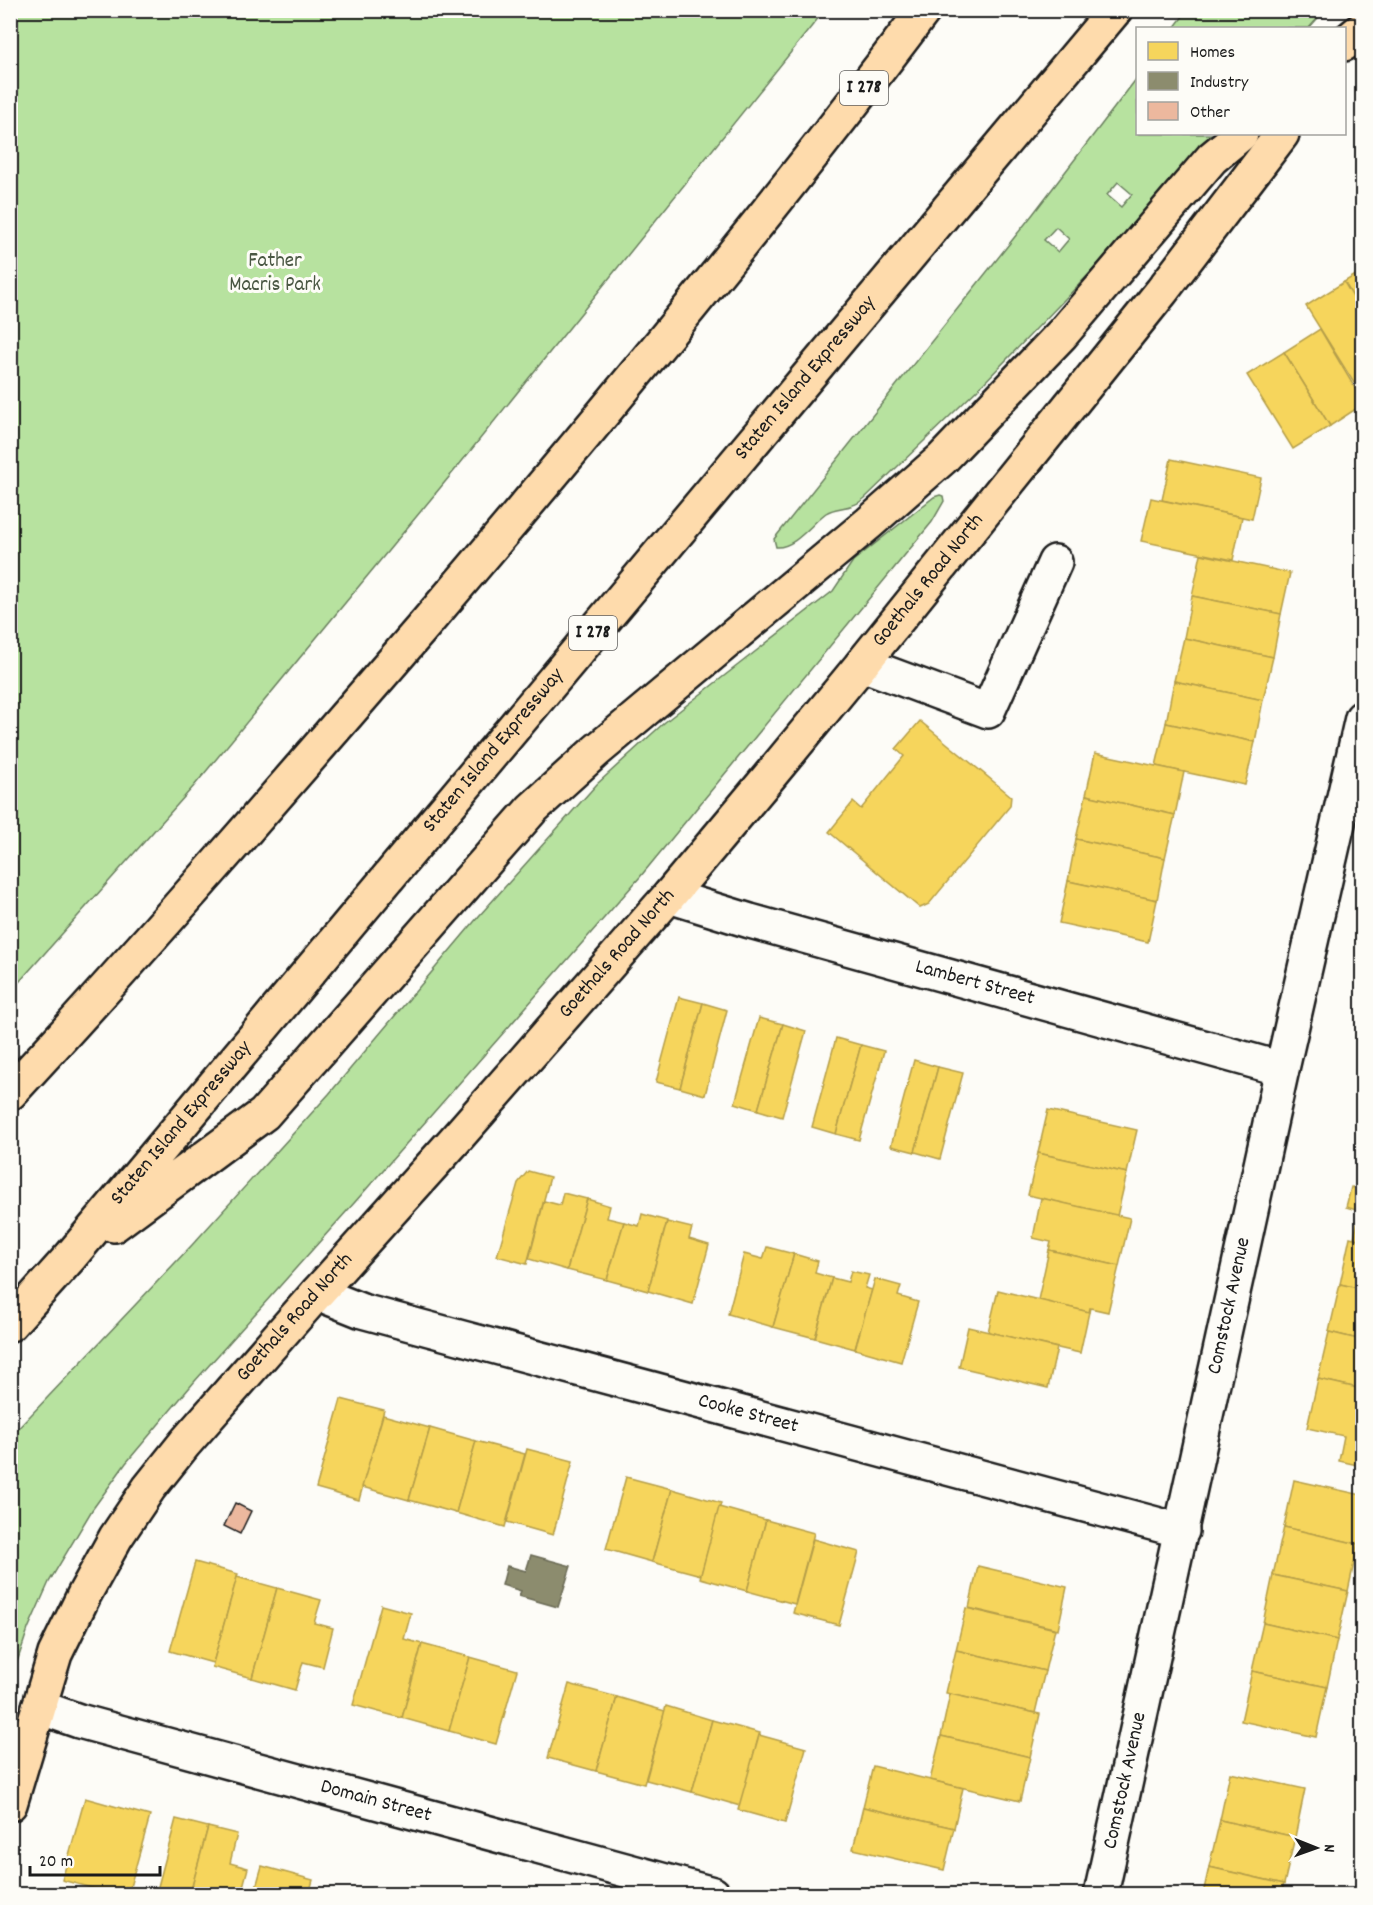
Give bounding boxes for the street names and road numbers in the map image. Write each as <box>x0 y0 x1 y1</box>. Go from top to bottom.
road number: I 278 <box>840 71 888 105</box>
street label: Staten Island Expressway <box>728 289 884 467</box>
street label: Goethals Road North <box>866 508 992 654</box>
road number: I 278 <box>569 616 617 650</box>
street label: Staten Island Expressway <box>416 662 572 840</box>
street label: Goethals Road North <box>552 883 683 1026</box>
street label: Lambert Street <box>912 953 1038 1014</box>
street label: Staten Island Expressway <box>104 1034 260 1212</box>
street label: Comstock Avenue <box>1200 1235 1260 1377</box>
street label: Goethals Road North <box>230 1247 361 1389</box>
street label: Cooke Street <box>694 1387 802 1442</box>
street label: Comstock Avenue <box>1096 1709 1155 1852</box>
street label: Domain Street <box>317 1773 435 1832</box>

